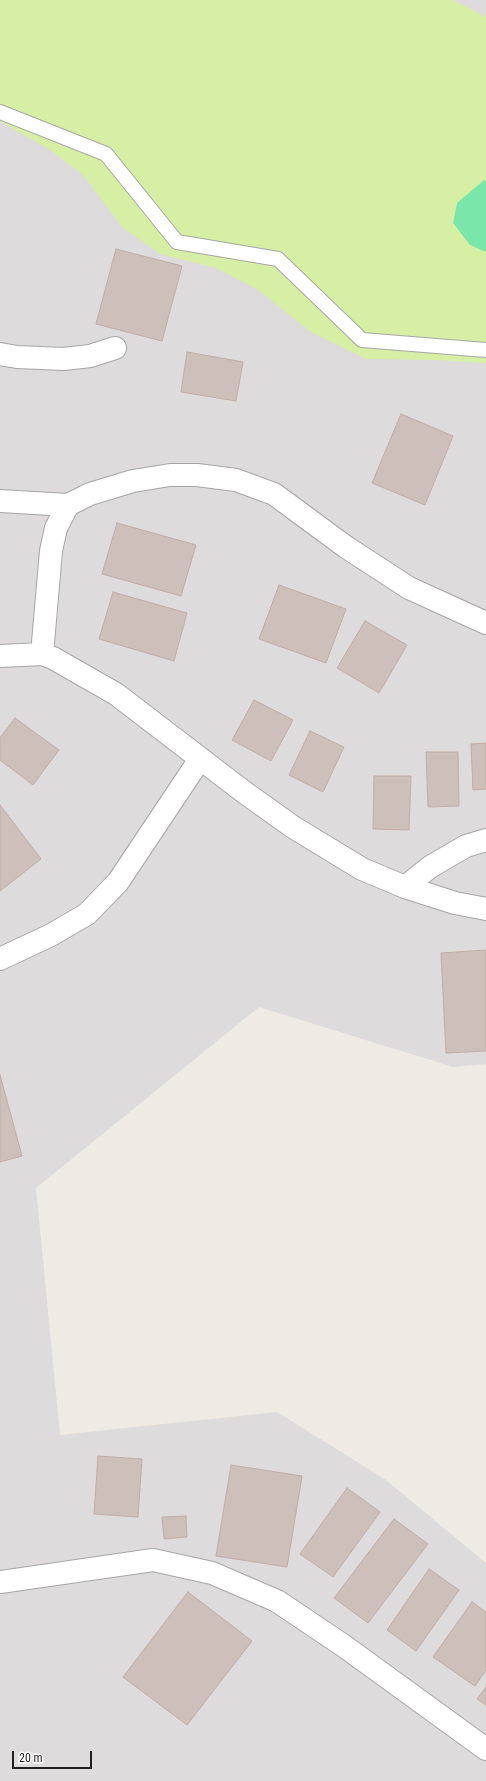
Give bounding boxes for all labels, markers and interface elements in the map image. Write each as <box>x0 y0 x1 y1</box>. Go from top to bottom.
scale bar <box>14 1743 94 1769</box>
text: 20 m <box>19 1751 43 1765</box>

